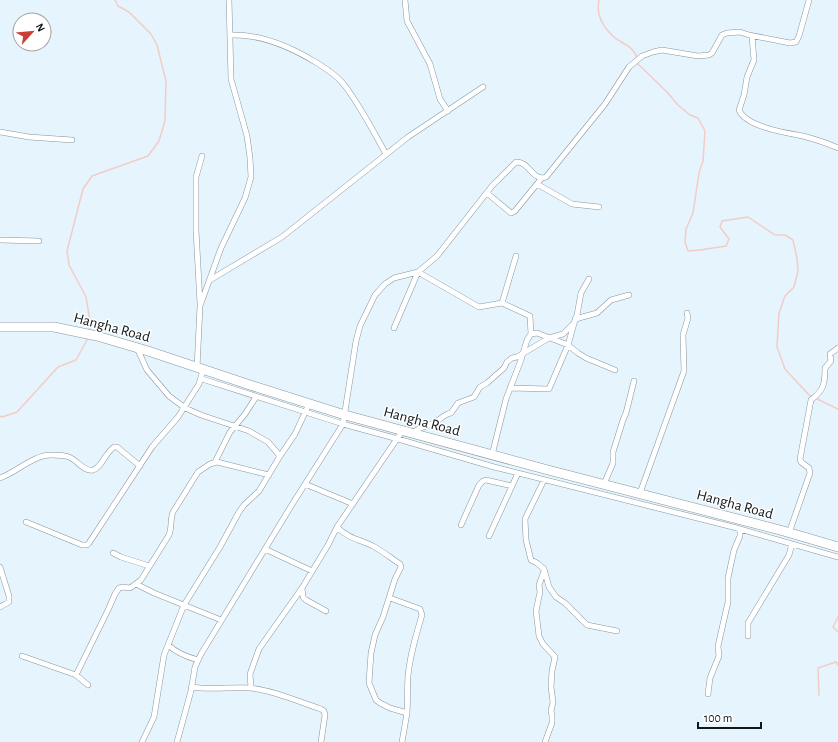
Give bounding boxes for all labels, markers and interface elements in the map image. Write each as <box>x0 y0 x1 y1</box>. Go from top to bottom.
north arrow <box>12 12 52 52</box>
text: N <box>34 22 47 34</box>
street label: Hangha Road <box>72 310 152 345</box>
street label: Hangha Road <box>382 404 462 439</box>
street label: Hangha Road <box>695 487 775 522</box>
scale bar <box>698 704 761 730</box>
text: 100 m <box>704 712 732 724</box>

